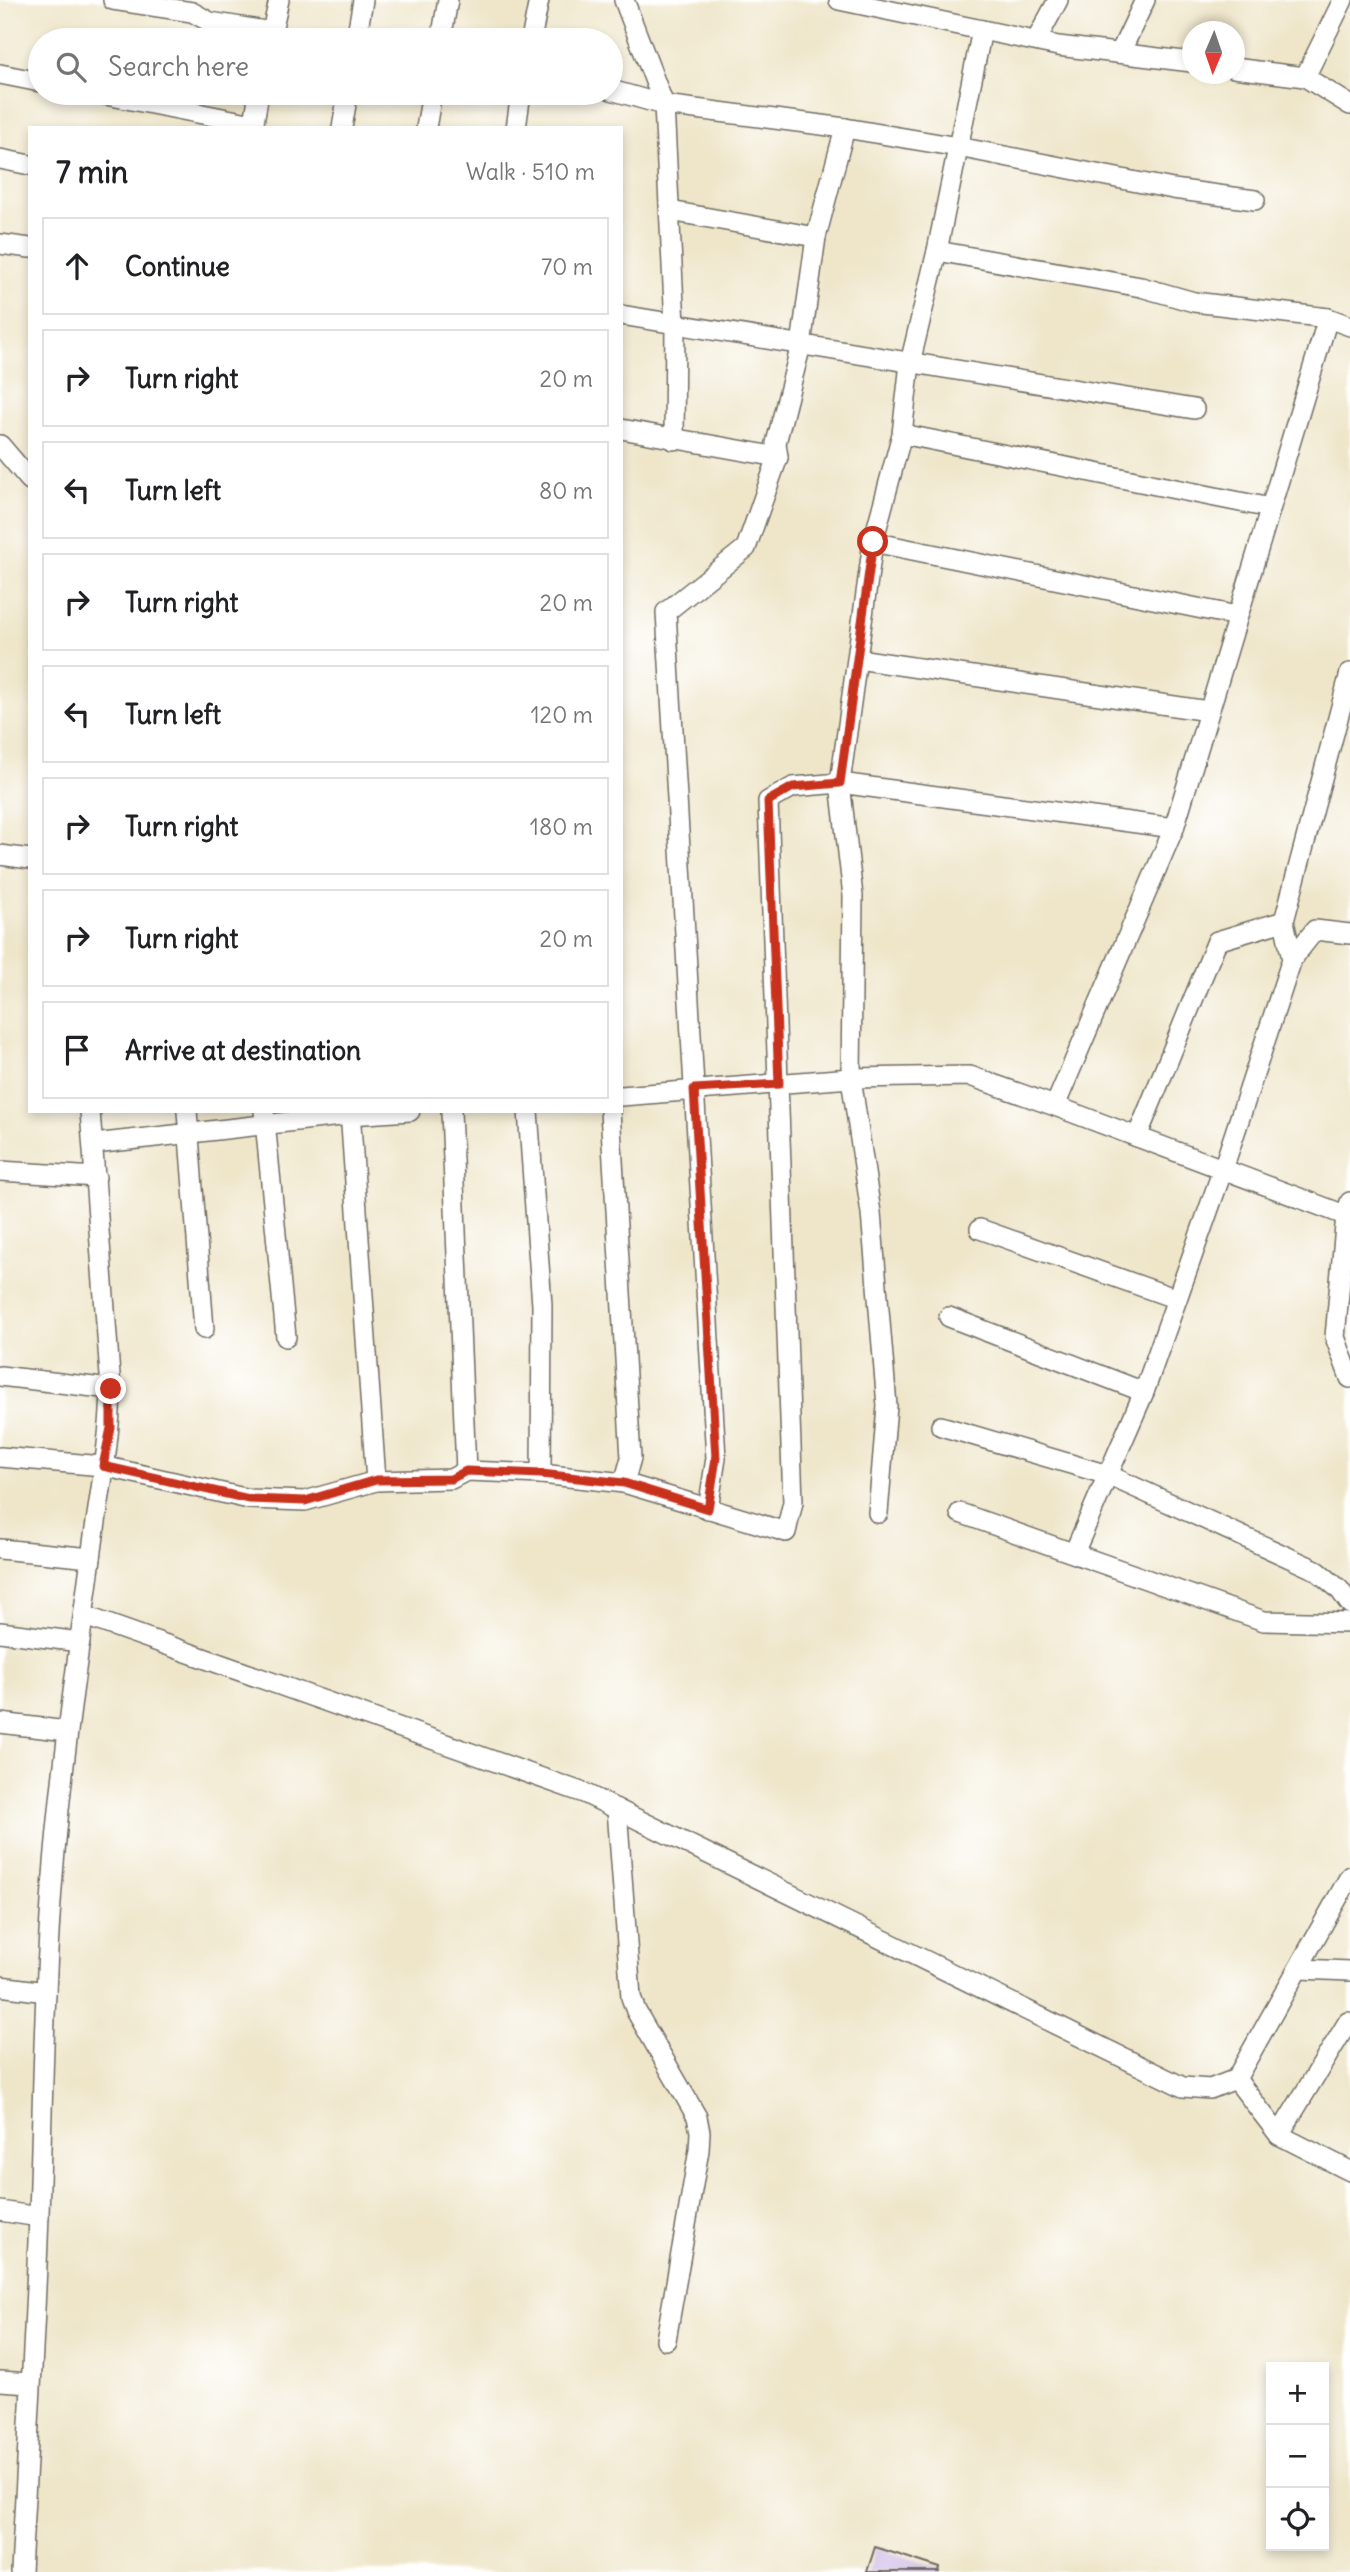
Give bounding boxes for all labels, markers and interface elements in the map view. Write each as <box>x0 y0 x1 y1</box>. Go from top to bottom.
north arrow <box>1182 21 1245 84</box>
search box <box>28 28 623 105</box>
icon: search <box>52 48 90 86</box>
text: Search here <box>108 50 249 83</box>
text: 7 min <box>56 153 128 191</box>
text: Walk · 510 m <box>466 157 595 186</box>
icon: ahead <box>58 247 96 285</box>
text: Continue <box>125 250 230 283</box>
text: 70 m <box>541 252 593 281</box>
icon: right <box>58 359 96 397</box>
text: Turn right <box>125 362 238 395</box>
text: 20 m <box>540 364 593 393</box>
icon: left <box>58 471 96 509</box>
text: Turn left <box>125 474 221 507</box>
text: 80 m <box>539 476 593 505</box>
route start <box>857 526 888 557</box>
icon: right <box>58 583 96 621</box>
text: Turn right <box>125 586 238 619</box>
text: 20 m <box>540 588 593 617</box>
icon: left <box>58 695 96 733</box>
text: Turn left <box>125 698 221 731</box>
text: 120 m <box>530 700 593 729</box>
icon: right <box>58 807 96 845</box>
text: Turn right <box>125 810 238 843</box>
text: 180 m <box>530 812 593 841</box>
icon: right <box>58 919 96 957</box>
text: Turn right <box>125 922 238 955</box>
text: 20 m <box>540 924 593 953</box>
icon: arrive <box>58 1031 96 1069</box>
text: Arrive at destination <box>125 1034 361 1067</box>
route end <box>95 1373 126 1404</box>
map controls <box>1266 2362 1329 2551</box>
button: + <box>1266 2362 1329 2425</box>
button: − <box>1266 2425 1329 2488</box>
button: locate <box>1266 2488 1329 2551</box>

